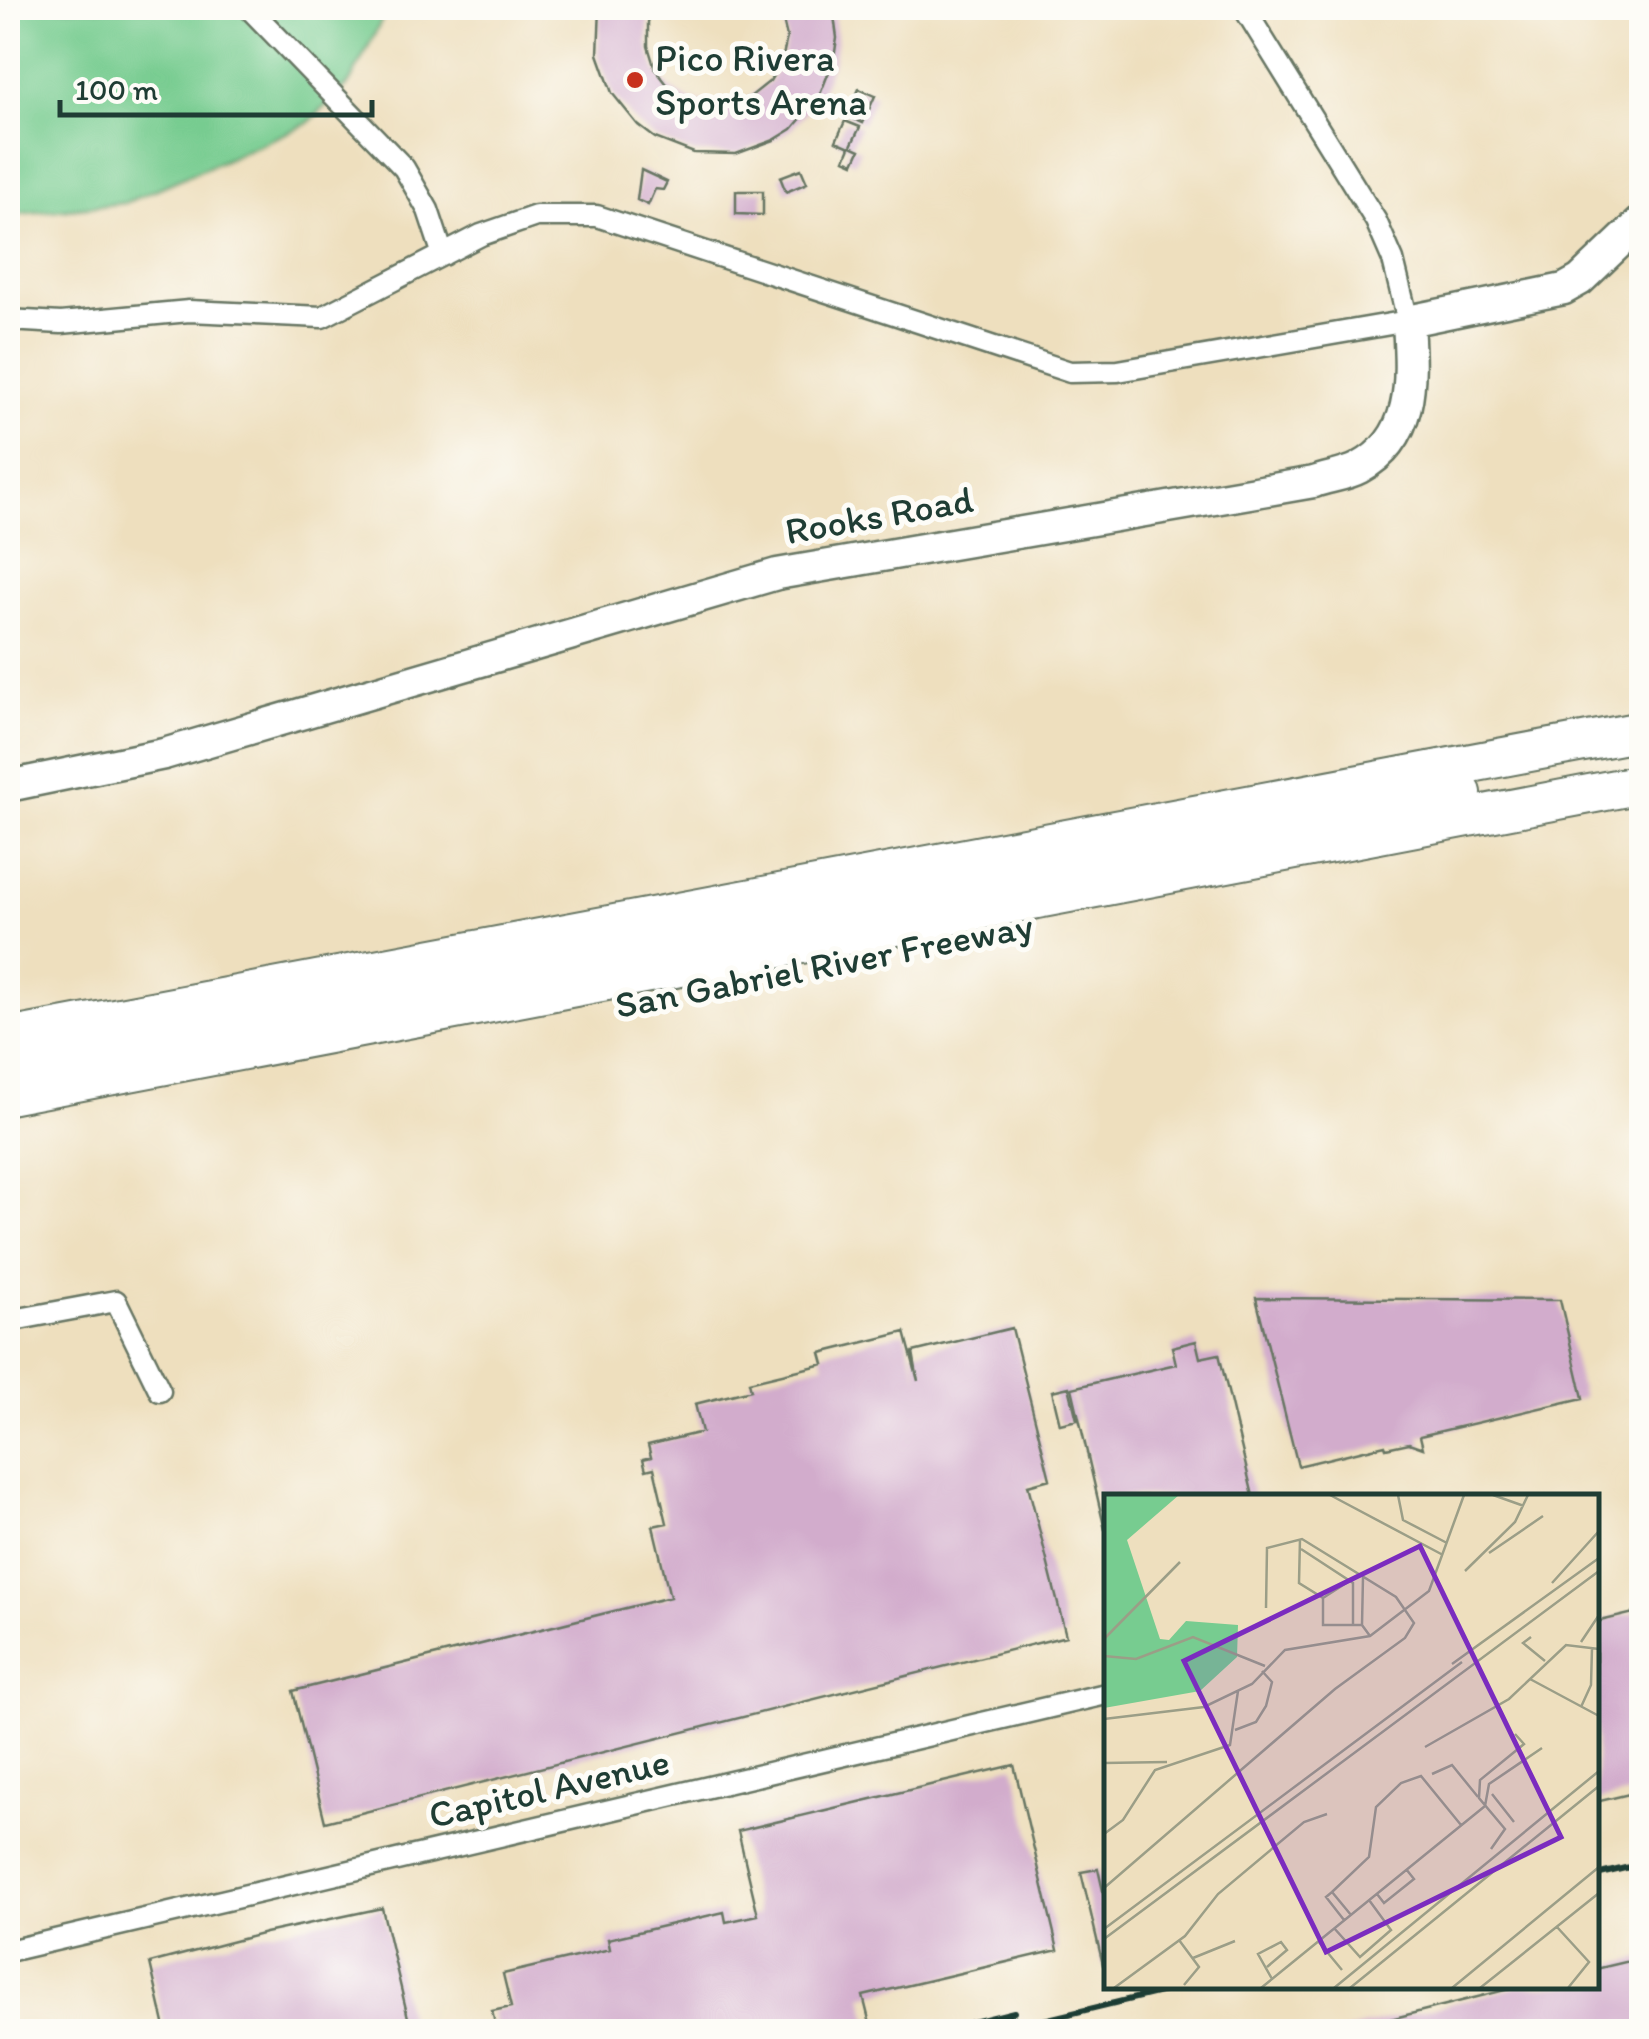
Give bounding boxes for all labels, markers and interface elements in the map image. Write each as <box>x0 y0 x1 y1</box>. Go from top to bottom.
place label: Pico Rivera Sports Arena <box>655 35 867 125</box>
scale bar <box>60 55 372 117</box>
marker: Pico Rivera Sports Arena <box>624 69 646 91</box>
text: 100 m <box>75 71 158 108</box>
street label: Rooks Road <box>781 476 977 554</box>
street label: San Gabriel River Freeway <box>611 902 1037 1028</box>
inset map <box>1104 1494 1599 1989</box>
street label: Capitol Avenue <box>424 1738 674 1838</box>

